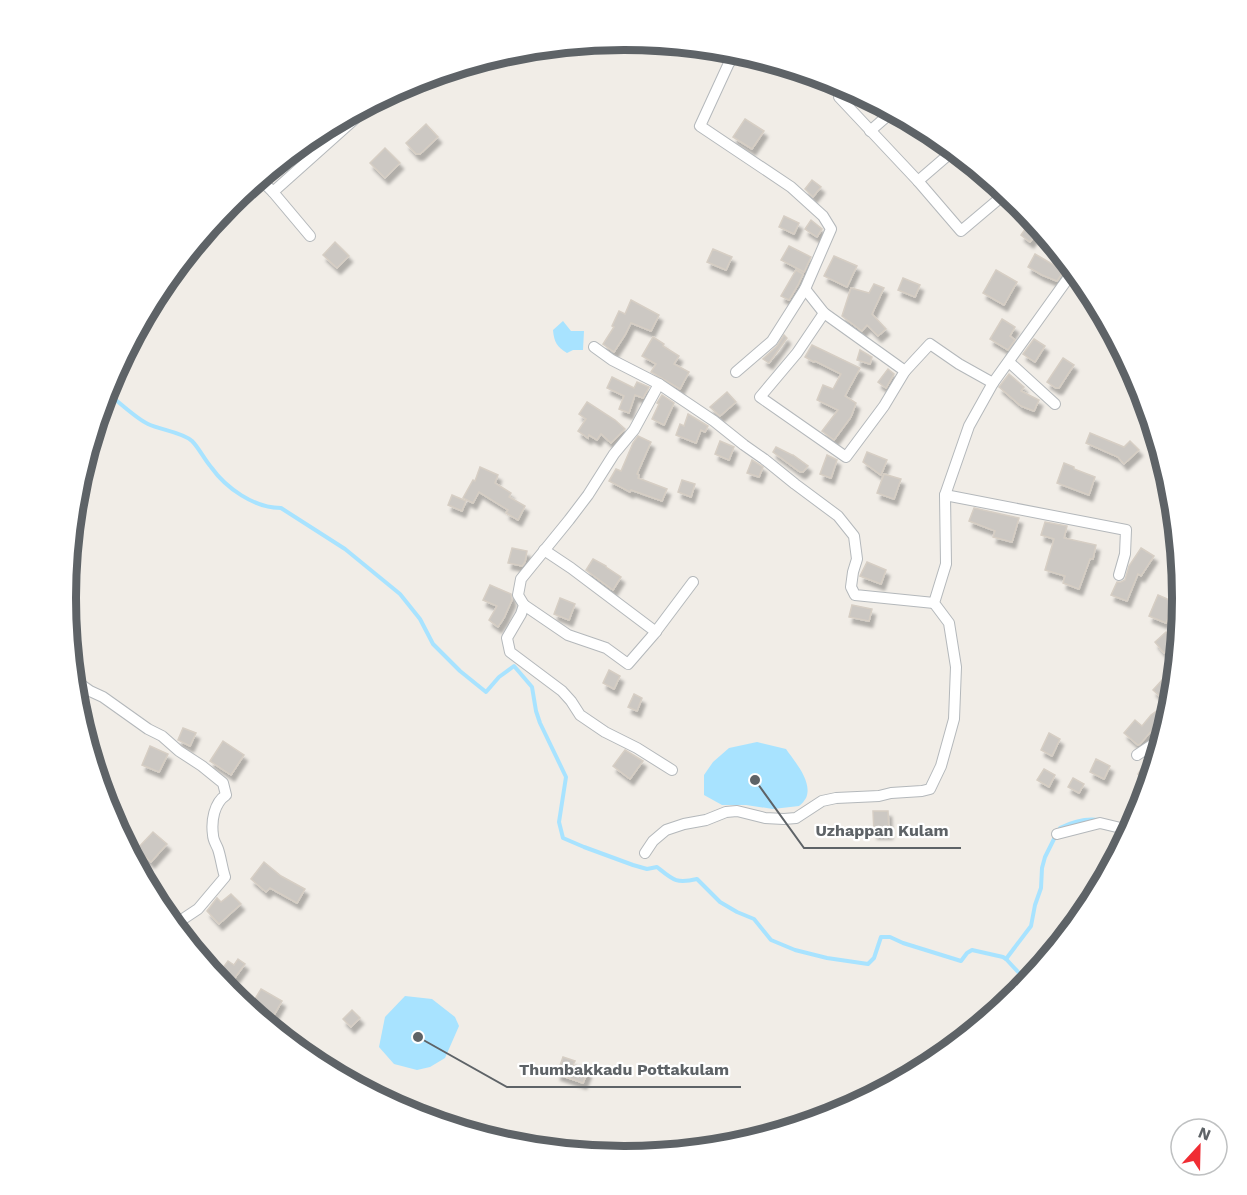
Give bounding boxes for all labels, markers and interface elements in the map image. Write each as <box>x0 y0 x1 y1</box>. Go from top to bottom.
callout: Uzhappan Kulam <box>804 814 961 848</box>
text: Uzhappan Kulam <box>815 821 949 840</box>
callout: Thumbakkadu Pottakulam <box>507 1053 741 1087</box>
text: Thumbakkadu Pottakulam <box>519 1060 729 1079</box>
north arrow <box>1169 1117 1229 1177</box>
text: N <box>1195 1123 1213 1145</box>

